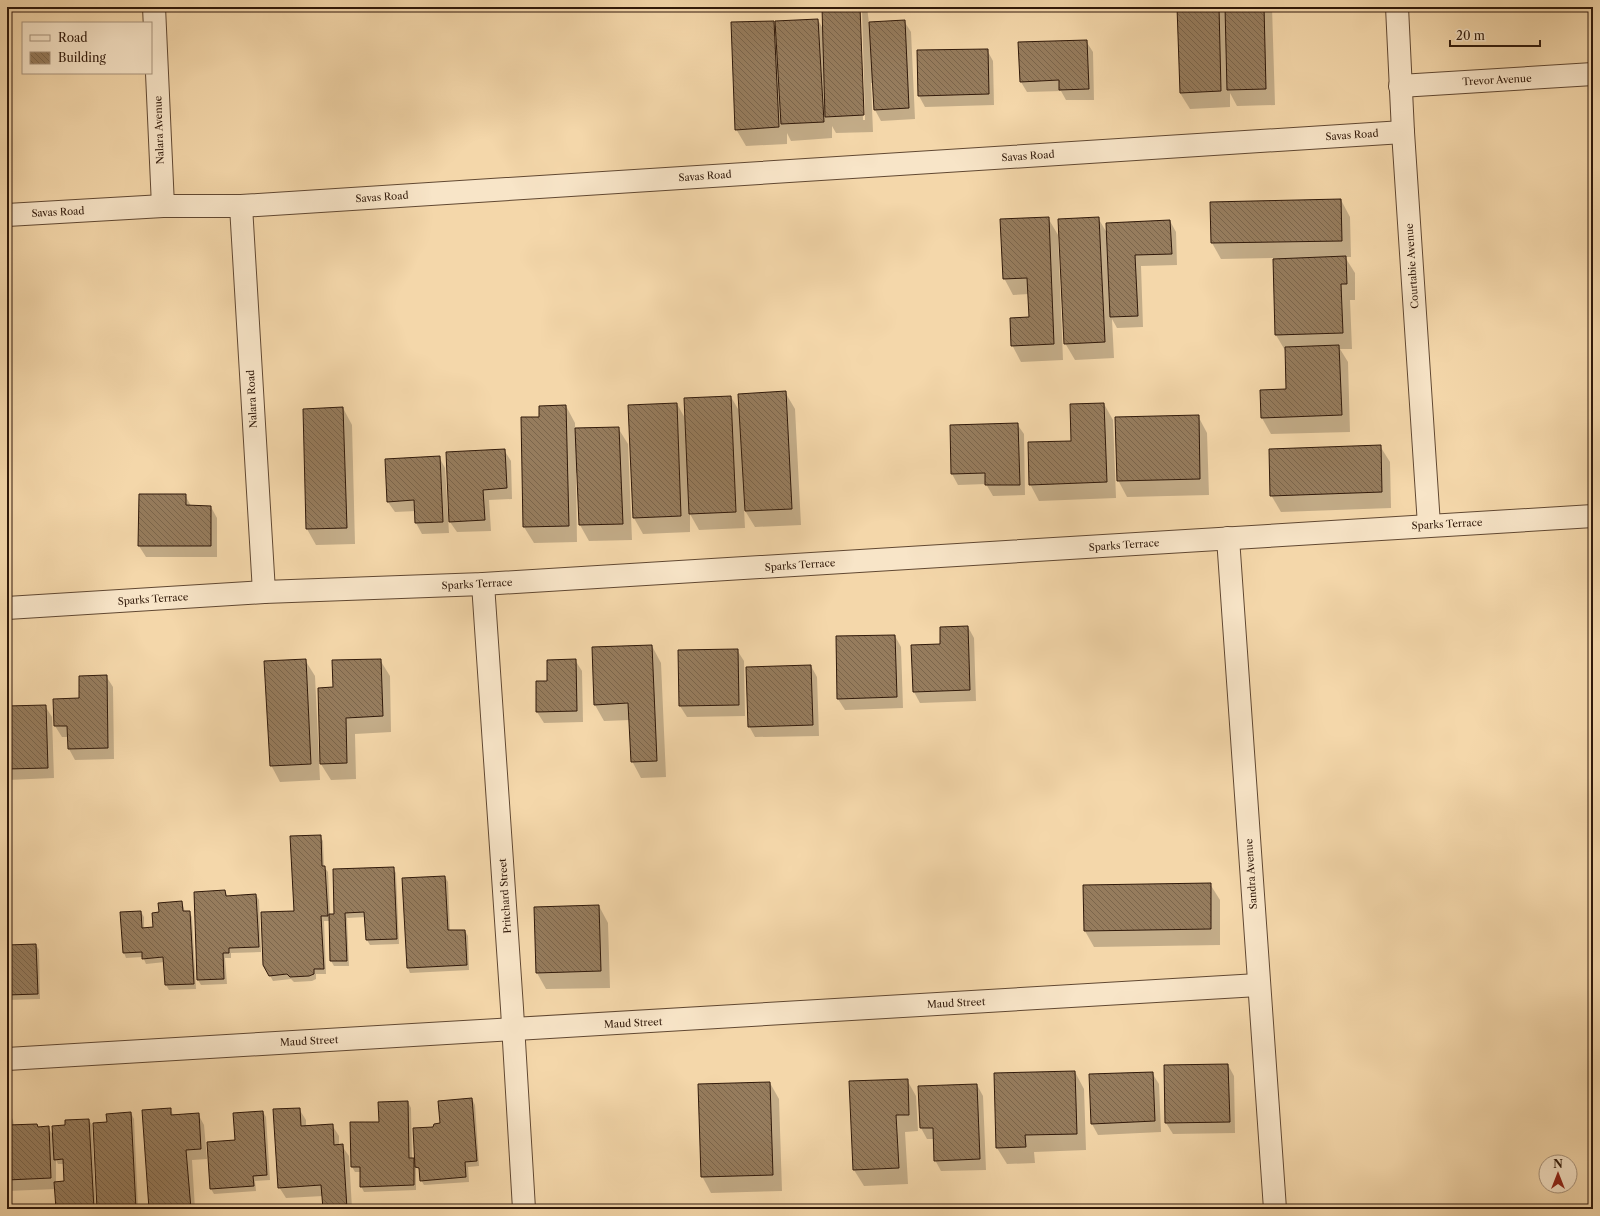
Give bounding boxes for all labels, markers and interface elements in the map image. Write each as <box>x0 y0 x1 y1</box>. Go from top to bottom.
legend <box>22 22 152 74</box>
scale bar <box>1450 22 1540 48</box>
text: 20 m <box>1456 28 1485 43</box>
text: Road <box>58 30 88 45</box>
text: Building <box>58 50 106 65</box>
street label: Trevor Avenue <box>1462 72 1532 88</box>
street label: Nalara Avenue <box>151 95 167 165</box>
street label: Savas Road <box>1325 127 1379 143</box>
street label: Savas Road <box>1001 148 1055 164</box>
street label: Savas Road <box>678 168 732 184</box>
street label: Savas Road <box>355 189 409 205</box>
street label: Savas Road <box>31 204 85 220</box>
street label: Courtabie Avenue <box>1403 223 1421 309</box>
street label: Nalara Road <box>244 370 260 428</box>
street label: Sparks Terrace <box>1411 516 1483 532</box>
street label: Sparks Terrace <box>1088 536 1160 554</box>
street label: Sparks Terrace <box>764 556 836 574</box>
street label: Sparks Terrace <box>441 576 513 592</box>
street label: Sparks Terrace <box>117 590 189 608</box>
street label: Sandra Avenue <box>1242 838 1260 910</box>
street label: Pritchard Street <box>496 857 514 934</box>
street label: Maud Street <box>926 995 986 1011</box>
street label: Maud Street <box>603 1015 663 1031</box>
street label: Maud Street <box>279 1033 339 1049</box>
north arrow <box>1538 1154 1578 1194</box>
text: N <box>1553 1157 1563 1171</box>

